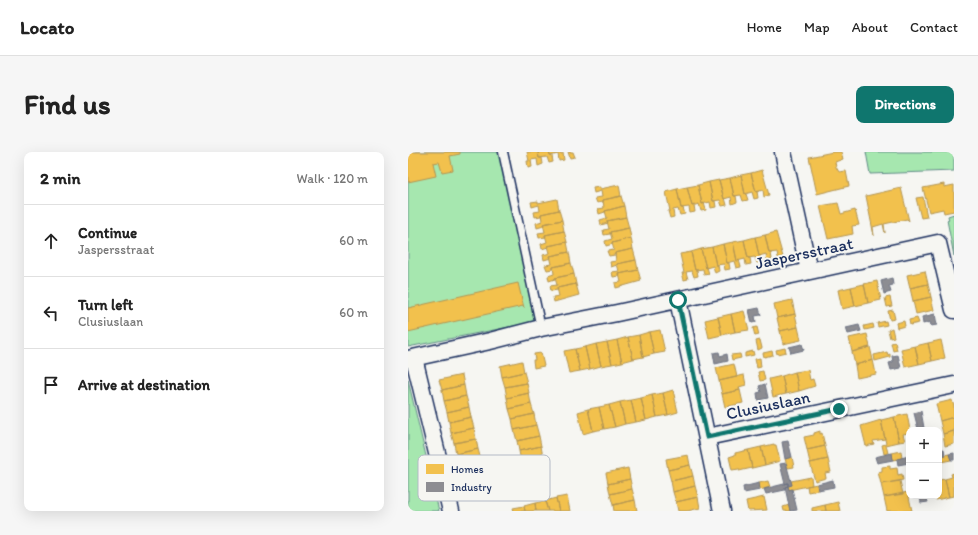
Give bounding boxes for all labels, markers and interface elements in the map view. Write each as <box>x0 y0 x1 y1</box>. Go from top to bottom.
text: Locato <box>20 16 74 39</box>
text: Home <box>747 19 782 36</box>
text: Map <box>804 19 830 36</box>
text: About <box>852 19 888 36</box>
text: Contact <box>910 19 958 36</box>
button: Directions <box>856 86 954 123</box>
text: Find us <box>24 87 111 121</box>
text: 2 min <box>40 168 80 188</box>
text: Walk · 120 m <box>297 171 368 186</box>
text: Continue <box>78 224 137 242</box>
icon: ahead <box>40 230 62 252</box>
text: 60 m <box>339 233 368 248</box>
street label: Jaspersstraat <box>753 233 856 273</box>
text: Jaspersstraat <box>78 242 154 257</box>
route start <box>669 291 687 309</box>
text: Turn left <box>78 296 133 314</box>
icon: left <box>40 302 62 324</box>
text: 60 m <box>339 305 368 320</box>
text: Clusiuslaan <box>78 314 143 329</box>
icon: arrive <box>40 374 62 396</box>
text: Arrive at destination <box>78 376 210 394</box>
street label: Clusiuslaan <box>724 386 812 424</box>
route end <box>830 400 848 418</box>
map controls <box>906 427 942 499</box>
button: + <box>906 427 942 463</box>
legend <box>418 455 550 501</box>
text: Homes <box>451 463 484 476</box>
button: − <box>906 463 942 499</box>
text: Industry <box>451 481 493 494</box>

